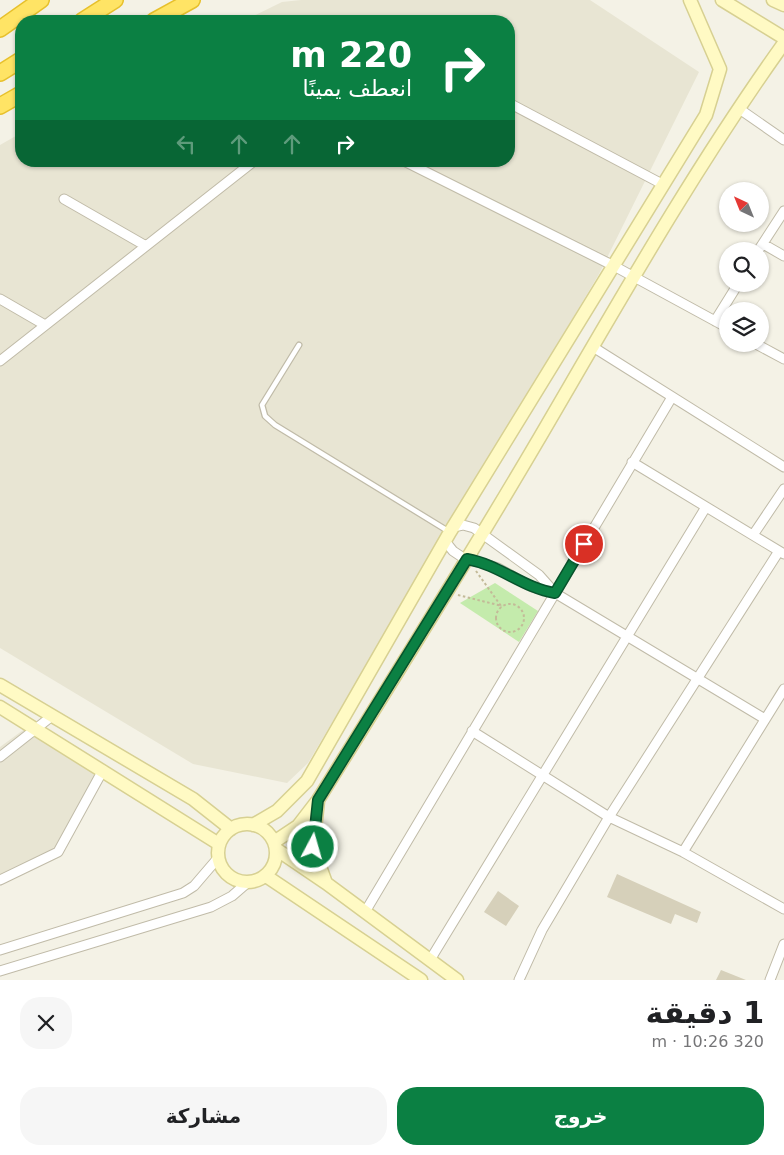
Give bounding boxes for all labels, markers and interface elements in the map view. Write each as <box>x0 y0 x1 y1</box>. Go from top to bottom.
text: 220 m <box>290 35 412 75</box>
icon: right <box>430 35 495 100</box>
text: انعطف يمينًا <box>303 76 412 101</box>
icon: left <box>172 130 200 158</box>
icon: ahead <box>225 130 253 158</box>
icon: ahead <box>278 130 306 158</box>
icon: right <box>331 130 359 158</box>
north arrow <box>719 182 769 232</box>
map controls <box>719 182 769 352</box>
button: search <box>719 242 769 292</box>
button: layers <box>719 302 769 352</box>
pin <box>563 523 605 565</box>
icon: arrive <box>570 530 598 558</box>
position arrow <box>286 820 338 872</box>
text: 1 دقيقة <box>646 995 764 1030</box>
button: close <box>20 997 72 1049</box>
text: 320 m · 10:26 <box>651 1032 764 1051</box>
button: مشاركة <box>20 1087 387 1145</box>
button: خروج <box>397 1087 764 1145</box>

